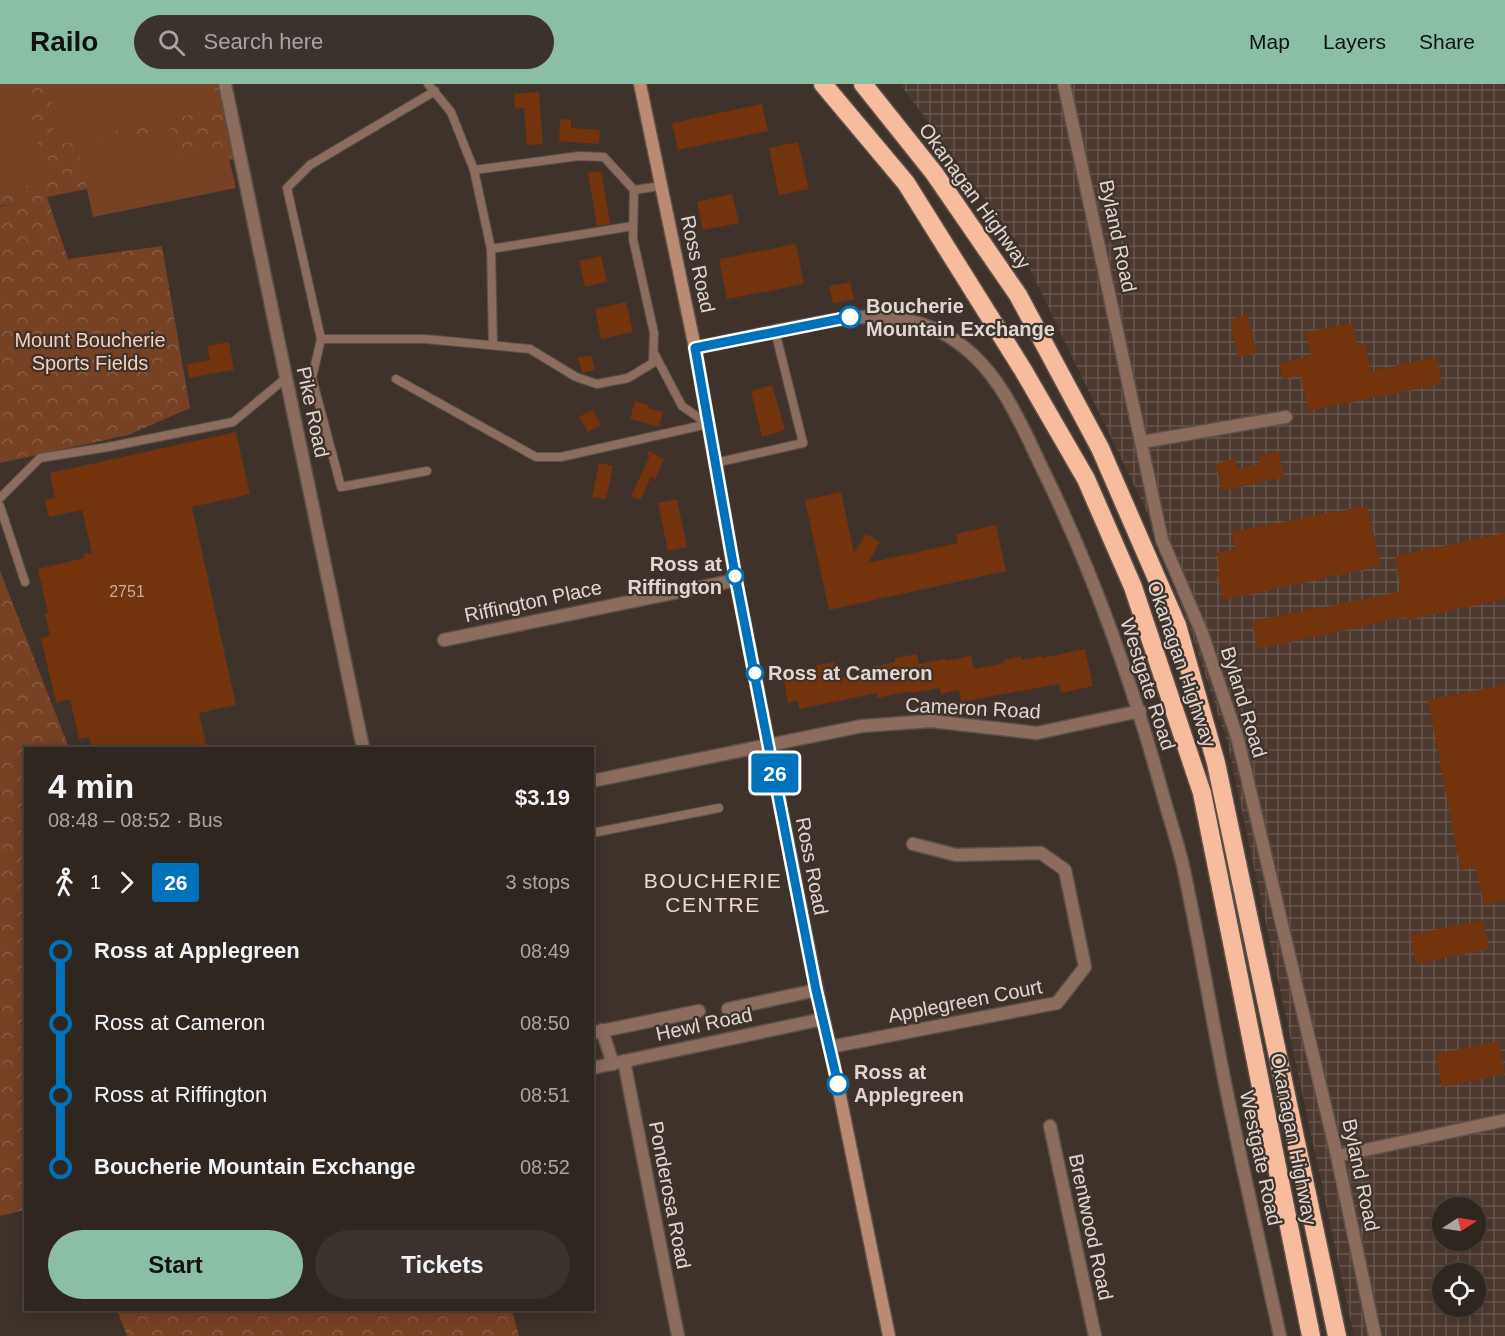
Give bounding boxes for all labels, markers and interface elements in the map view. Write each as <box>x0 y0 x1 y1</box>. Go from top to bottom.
search box <box>134 15 554 69</box>
text: Railo <box>30 26 98 57</box>
icon: search <box>155 26 188 59</box>
text: Search here <box>203 29 323 54</box>
text: Map <box>1249 30 1290 53</box>
text: Layers <box>1323 30 1386 53</box>
text: Share <box>1419 30 1475 53</box>
street label: Okanagan Highway <box>915 119 1035 273</box>
street label: Byland Road <box>1095 178 1141 294</box>
street label: Ross Road <box>677 213 719 315</box>
place label: Boucherie Mountain Exchange <box>866 295 1055 340</box>
marker: Boucherie Mountain Exchange <box>839 306 861 328</box>
park label: Mount Boucherie Sports Fields <box>14 329 166 374</box>
street label: Pike Road <box>293 365 333 459</box>
place label: Ross at Riffington <box>628 553 722 598</box>
marker: Ross at Riffington <box>726 567 744 585</box>
street label: Riffington Place <box>462 576 604 626</box>
street label: Okanagan Highway <box>1143 578 1221 750</box>
house number: 2751 <box>109 583 145 600</box>
street label: Westgate Road <box>1116 615 1180 753</box>
street label: Byland Road <box>1217 644 1271 760</box>
place label: Ross at Cameron <box>768 662 933 684</box>
marker: Ross at Cameron <box>746 664 764 682</box>
street label: Cameron Road <box>905 693 1041 723</box>
line badge: 26 <box>748 754 802 792</box>
text: 26 <box>763 762 787 785</box>
text: 4 min <box>48 768 134 805</box>
text: $3.19 <box>515 785 570 810</box>
text: 08:48 – 08:52 · Bus <box>48 809 223 831</box>
street label: Ross Road <box>792 815 832 917</box>
icon: walk <box>48 866 81 899</box>
icon: forward <box>110 866 143 899</box>
district label: BOUCHERIE CENTRE <box>644 869 782 916</box>
text: 1 <box>90 871 101 893</box>
text: 26 <box>164 871 187 894</box>
text: 3 stops <box>506 871 570 893</box>
text: Ross at Applegreen <box>94 938 300 963</box>
text: 08:49 <box>520 940 570 962</box>
street label: Applegreen Court <box>886 975 1044 1027</box>
street label: Hewl Road <box>654 1003 754 1045</box>
text: Ross at Cameron <box>94 1010 265 1035</box>
text: 08:50 <box>520 1012 570 1034</box>
street label: Okanagan Highway <box>1267 1051 1321 1227</box>
place label: Ross at Applegreen <box>854 1061 964 1106</box>
marker: Ross at Applegreen <box>827 1073 849 1095</box>
text: Ross at Riffington <box>94 1082 267 1107</box>
text: 08:51 <box>520 1084 570 1106</box>
street label: Westgate Road <box>1236 1088 1286 1228</box>
street label: Byland Road <box>1338 1117 1384 1233</box>
street label: Ponderosa Road <box>645 1119 695 1271</box>
street label: Brentwood Road <box>1065 1152 1117 1302</box>
text: Boucherie Mountain Exchange <box>94 1154 416 1179</box>
text: 08:52 <box>520 1156 570 1178</box>
north arrow <box>1432 1197 1486 1251</box>
map controls <box>1432 1197 1486 1317</box>
button: Start <box>48 1230 303 1299</box>
button: Tickets <box>315 1230 570 1299</box>
button: locate <box>1432 1263 1486 1317</box>

